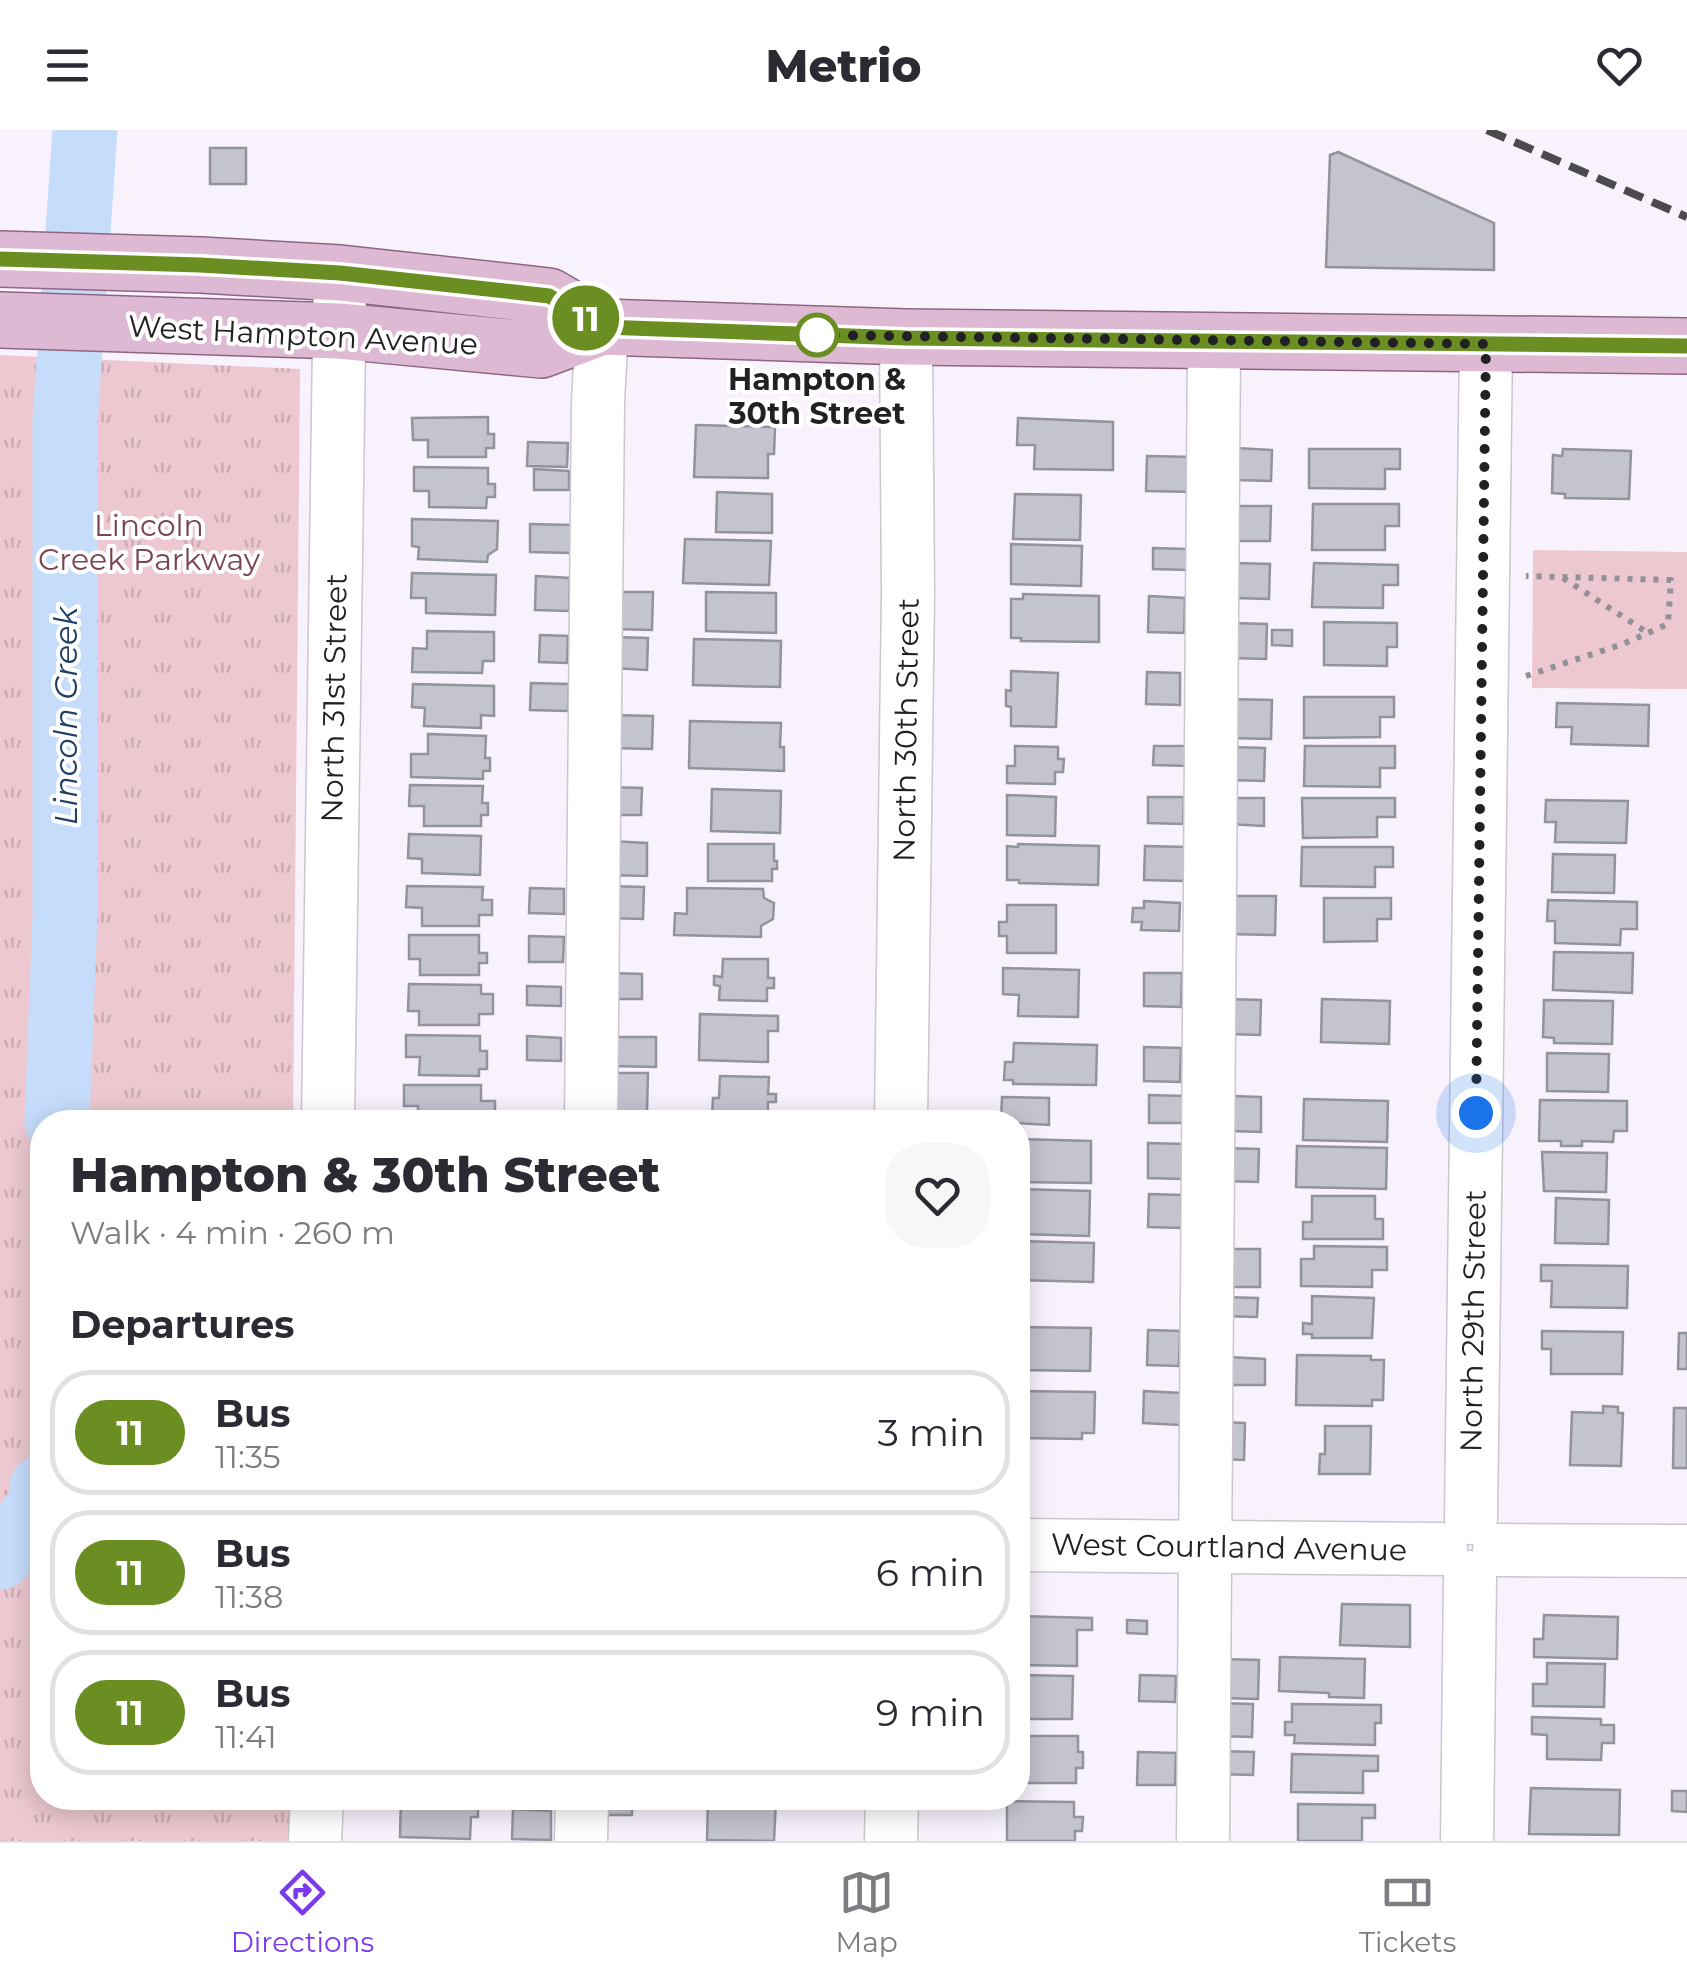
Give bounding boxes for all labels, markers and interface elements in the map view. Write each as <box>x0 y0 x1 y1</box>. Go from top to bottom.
icon: menu <box>40 38 95 93</box>
text: Metrio <box>766 38 921 93</box>
icon: heart <box>1592 38 1647 93</box>
line badge: 11 <box>541 286 631 350</box>
text: 11 <box>572 297 600 340</box>
street label: West Hampton Avenue <box>127 307 479 363</box>
marker: Hampton & 30th Street <box>796 314 838 356</box>
place label: Hampton & 30th Street <box>728 361 906 432</box>
park label: Lincoln Creek Parkway <box>38 507 261 578</box>
street label: North 31st Street <box>313 573 355 823</box>
street label: North 30th Street <box>885 598 927 862</box>
water label: Lincoln Creek <box>46 605 85 825</box>
your location <box>1451 1088 1501 1138</box>
button: heart <box>885 1143 990 1248</box>
text: Hampton & 30th Street <box>70 1146 660 1204</box>
street label: North 29th Street <box>1452 1189 1494 1453</box>
text: Walk · 4 min · 260 m <box>70 1213 395 1252</box>
text: Departures <box>70 1301 294 1348</box>
text: Bus <box>215 1390 290 1437</box>
text: 3 min <box>877 1409 985 1456</box>
text: 11 <box>116 1411 144 1454</box>
text: 11:35 <box>215 1437 281 1476</box>
street label: West Courtland Avenue <box>1051 1525 1407 1569</box>
text: Bus <box>215 1530 290 1577</box>
text: 6 min <box>876 1549 985 1596</box>
text: 11 <box>116 1551 144 1594</box>
text: 11:38 <box>215 1577 283 1616</box>
text: Bus <box>215 1670 290 1717</box>
text: 9 min <box>876 1689 985 1736</box>
text: 11 <box>116 1691 144 1734</box>
text: 11:41 <box>215 1717 277 1756</box>
tab: Directions <box>231 1865 374 1959</box>
tab: Map <box>835 1865 898 1959</box>
tab: Tickets <box>1359 1865 1456 1959</box>

